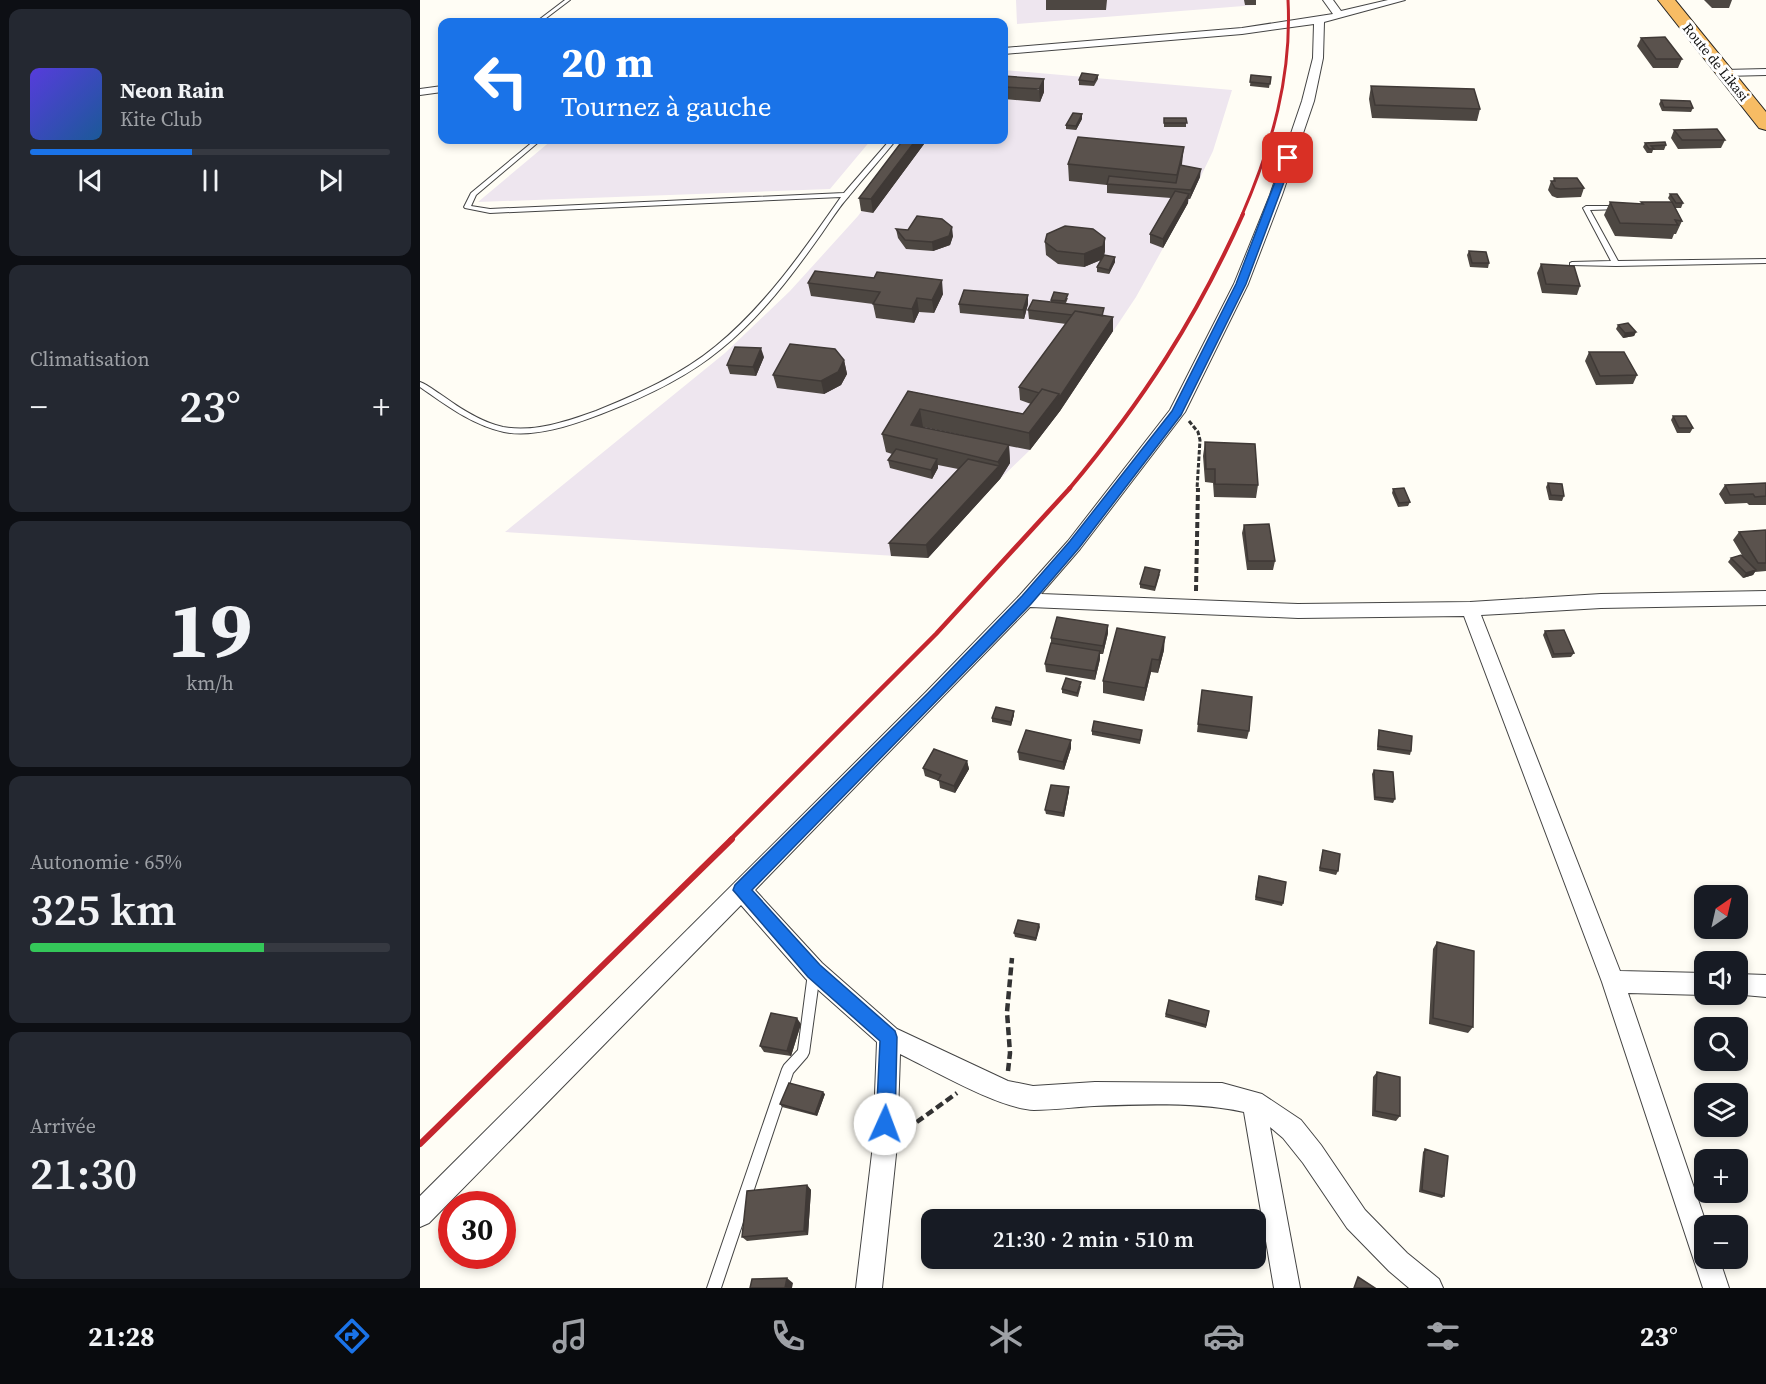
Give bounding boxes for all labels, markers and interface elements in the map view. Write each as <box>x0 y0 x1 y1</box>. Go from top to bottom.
street label: Route de Likasi <box>1678 19 1754 105</box>
text: 20 m <box>561 33 654 91</box>
icon: left <box>462 42 540 120</box>
text: Neon Rain <box>120 75 224 105</box>
text: Tournez à gauche <box>561 88 771 125</box>
text: Kite Club <box>120 105 202 133</box>
pin <box>1262 132 1313 183</box>
icon: arrive <box>1271 141 1304 174</box>
icon: previous <box>74 164 107 197</box>
icon: pause <box>194 164 227 197</box>
icon: next <box>314 164 347 197</box>
text: Climatisation <box>30 345 150 373</box>
text: 23° <box>179 375 241 437</box>
text: − <box>30 384 48 429</box>
text: + <box>373 384 390 429</box>
text: 19 <box>168 576 252 683</box>
text: km/h <box>186 669 234 697</box>
text: Autonomie · 65% <box>30 848 182 876</box>
text: 325 km <box>30 878 177 940</box>
north arrow <box>1694 885 1748 939</box>
map controls <box>1694 885 1748 1269</box>
button: sound <box>1694 951 1748 1005</box>
button: search <box>1694 1017 1748 1071</box>
button: layers <box>1694 1083 1748 1137</box>
position arrow <box>853 1092 917 1156</box>
text: Arrivée <box>30 1112 96 1140</box>
text: 21:30 <box>30 1142 137 1204</box>
button: + <box>1694 1149 1748 1203</box>
speed limit sign: 30 <box>438 1191 516 1269</box>
button: − <box>1694 1215 1748 1269</box>
text: 21:30 · 2 min · 510 m <box>993 1224 1194 1254</box>
icon: directions <box>331 1315 373 1357</box>
icon: music <box>549 1315 591 1357</box>
icon: phone <box>767 1315 809 1357</box>
icon: climate <box>985 1315 1027 1357</box>
icon: car <box>1203 1315 1245 1357</box>
icon: filters <box>1422 1315 1464 1357</box>
text: 21:28 <box>88 1318 155 1355</box>
text: 23° <box>1640 1318 1678 1355</box>

